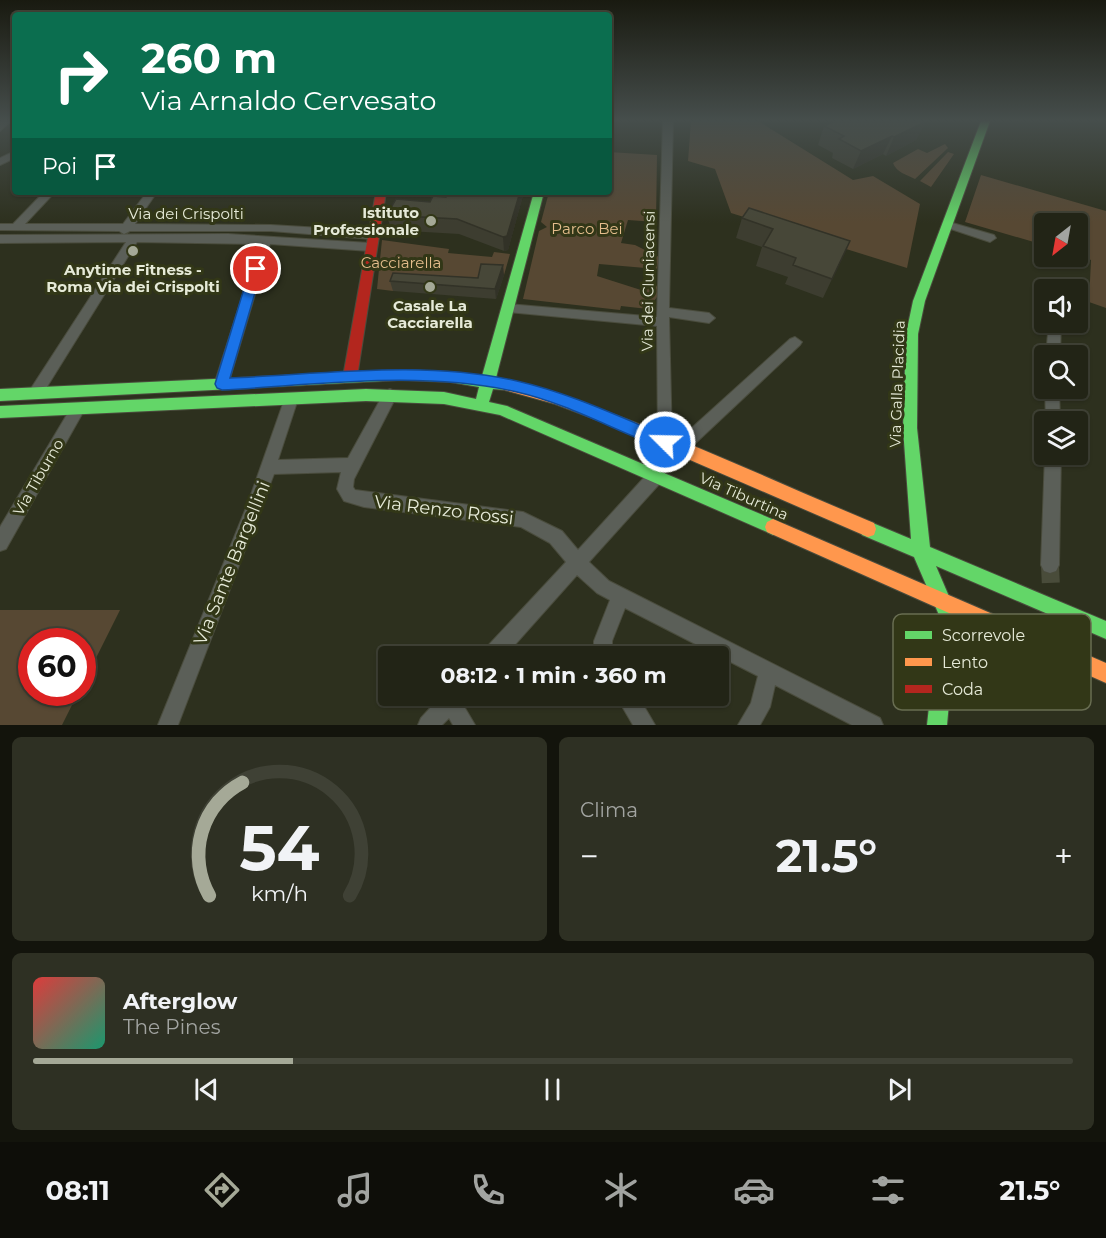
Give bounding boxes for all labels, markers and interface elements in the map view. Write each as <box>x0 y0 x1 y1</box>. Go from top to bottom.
text: 260 m <box>141 32 277 84</box>
icon: right <box>42 36 120 114</box>
text: Via Arnaldo Cervesato <box>141 84 436 117</box>
icon: arrive <box>89 150 122 183</box>
text: Poi <box>42 153 77 180</box>
place label: Istituto Professionale <box>313 203 419 239</box>
street label: Via dei Crispolti <box>128 204 244 223</box>
street label: Via dei Cluniacensi <box>637 210 659 352</box>
north arrow <box>1034 213 1088 267</box>
map controls <box>1034 213 1088 465</box>
marker: Istituto Professionale <box>424 214 438 228</box>
park label: Parco Bei <box>551 219 623 238</box>
pin <box>230 243 281 294</box>
marker: Anytime Fitness - Roma Via dei Crispolti <box>126 244 140 258</box>
icon: arrive <box>239 252 272 285</box>
park label: Cacciarella <box>361 253 441 272</box>
place label: Anytime Fitness - Roma Via dei Crispolti <box>46 260 220 296</box>
button: sound <box>1034 279 1088 333</box>
marker: Casale La Cacciarella <box>423 280 437 294</box>
place label: Casale La Cacciarella <box>387 296 473 332</box>
street label: Via Galla Placidia <box>885 320 909 448</box>
button: search <box>1034 345 1088 399</box>
position arrow <box>633 410 697 474</box>
button: layers <box>1034 411 1088 465</box>
street label: Via Tiburno <box>8 435 68 519</box>
street label: Via Tiburtina <box>697 468 791 524</box>
street label: Via Sante Bargellini <box>189 478 275 648</box>
street label: Via Renzo Rossi <box>373 491 515 529</box>
legend <box>893 614 1091 710</box>
text: Scorrevole <box>942 626 1025 645</box>
speed limit sign: 60 <box>18 628 96 706</box>
text: Lento <box>942 653 988 672</box>
text: 08:12 · 1 min · 360 m <box>440 662 667 689</box>
text: Coda <box>942 680 983 699</box>
text: Clima <box>580 798 638 822</box>
text: 54 <box>239 810 320 886</box>
text: 21.5° <box>776 828 877 883</box>
text: − <box>580 836 599 876</box>
text: + <box>1054 836 1073 876</box>
text: km/h <box>251 880 308 906</box>
text: Afterglow <box>123 988 237 1015</box>
text: The Pines <box>123 1015 220 1039</box>
icon: previous <box>190 1073 223 1106</box>
icon: pause <box>536 1073 569 1106</box>
icon: next <box>883 1073 916 1106</box>
icon: directions <box>201 1169 243 1211</box>
icon: music <box>334 1169 376 1211</box>
icon: phone <box>467 1169 509 1211</box>
icon: climate <box>600 1169 642 1211</box>
icon: car <box>733 1169 775 1211</box>
icon: filters <box>867 1169 909 1211</box>
text: 08:11 <box>46 1174 110 1207</box>
text: 21.5° <box>1000 1174 1060 1207</box>

